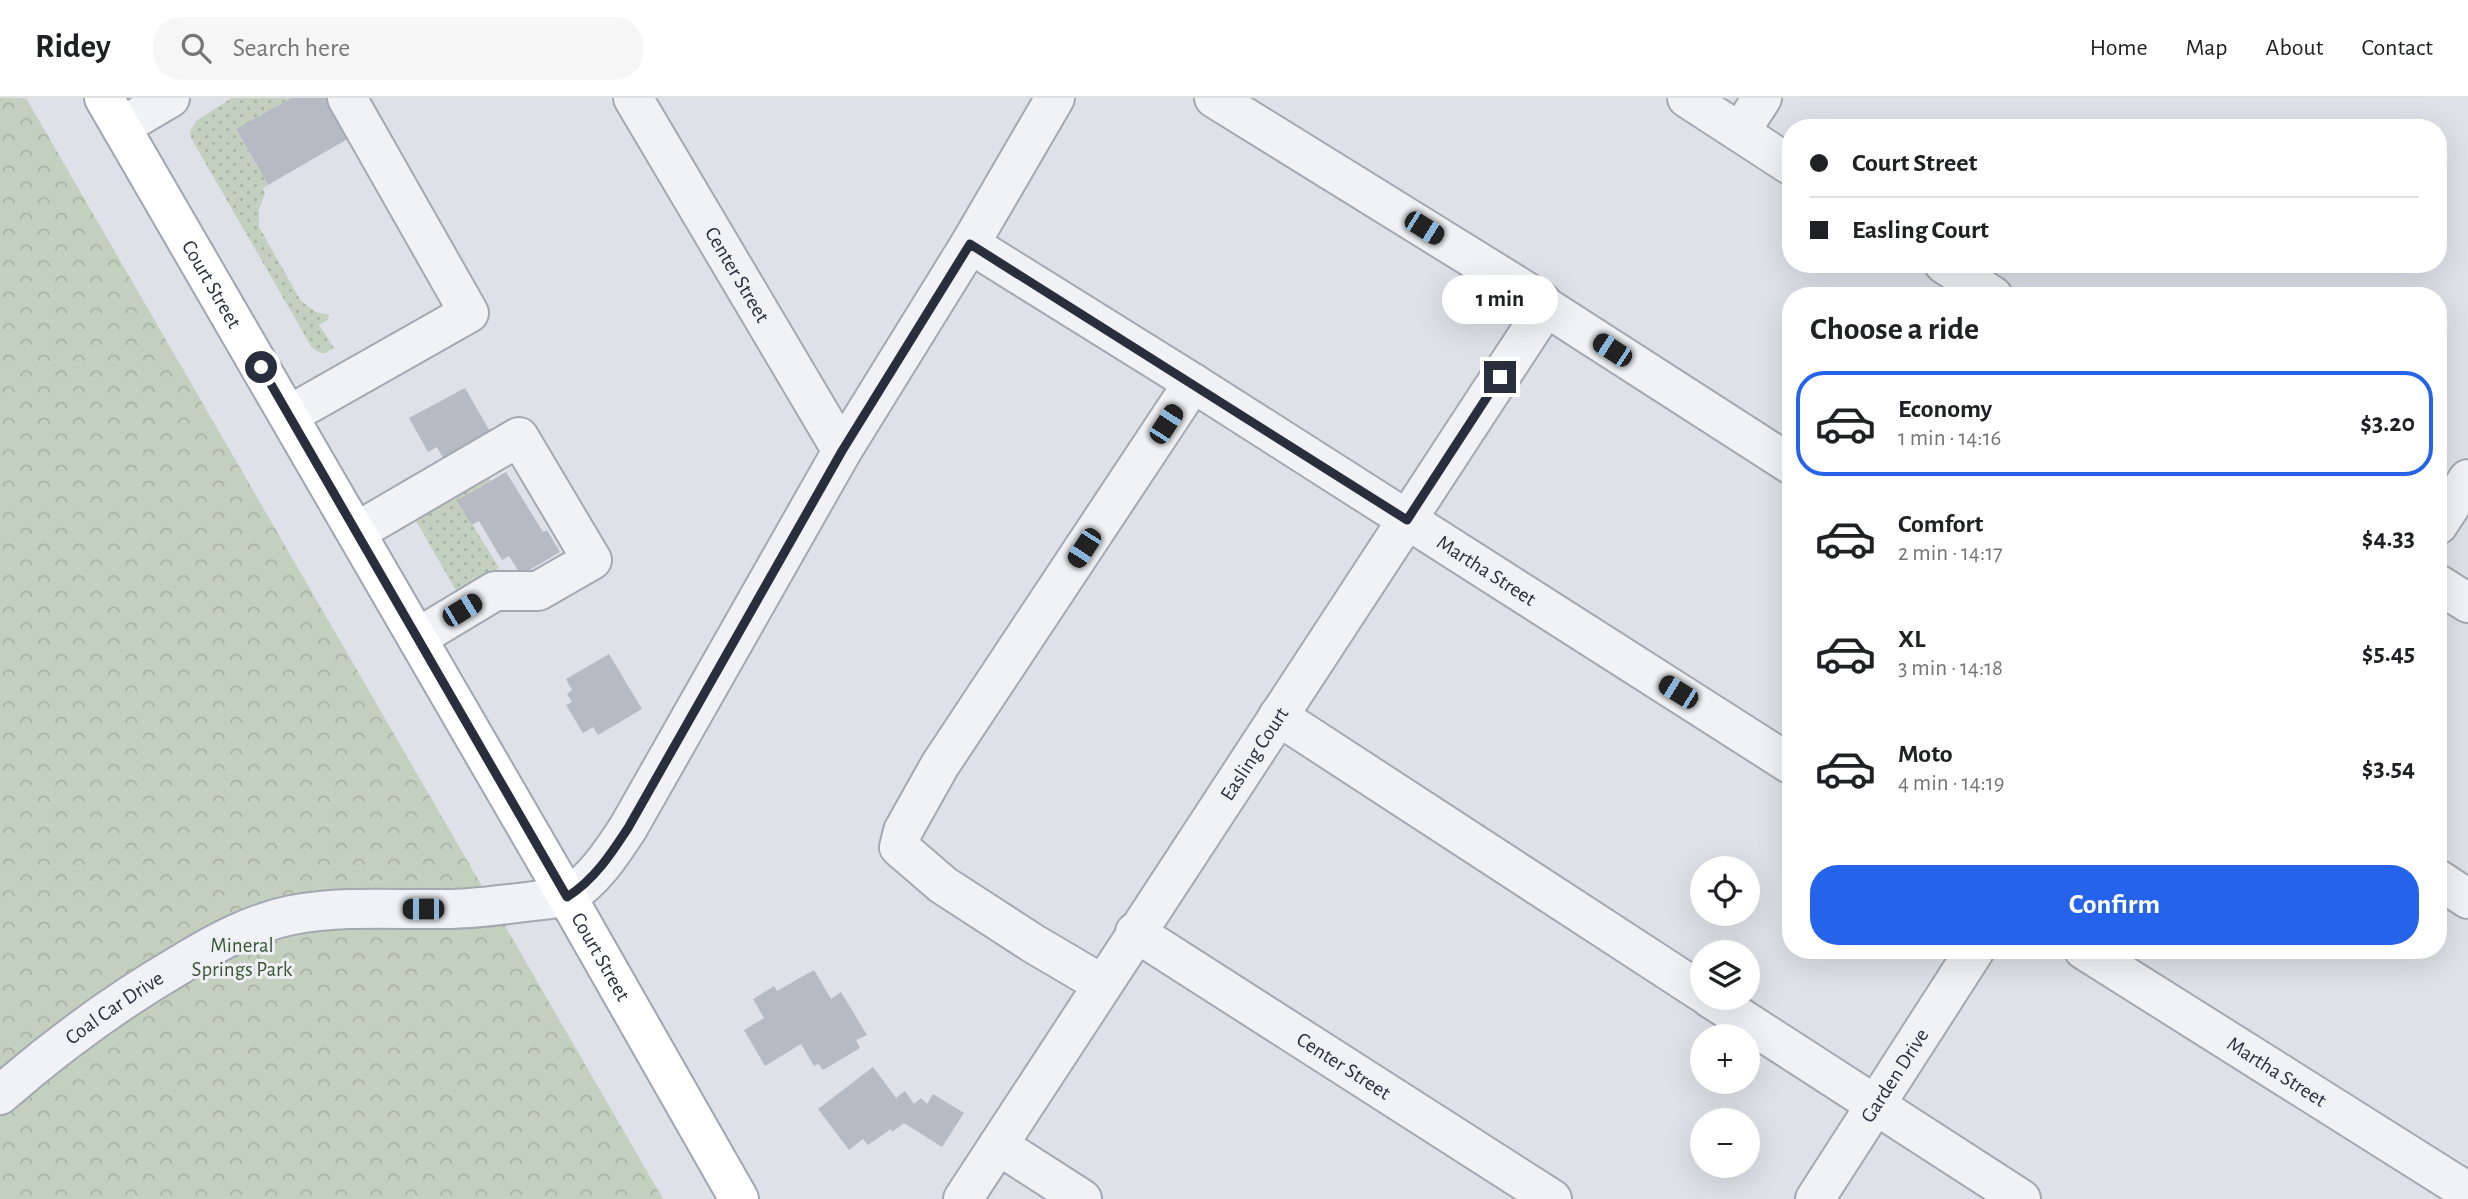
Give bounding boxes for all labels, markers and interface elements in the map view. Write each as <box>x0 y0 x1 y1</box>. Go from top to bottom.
search box <box>153 17 643 80</box>
icon: search <box>177 29 215 67</box>
text: Ridey <box>35 31 111 64</box>
text: Search here <box>233 35 350 61</box>
text: Home <box>2090 36 2148 60</box>
text: Map <box>2186 36 2228 60</box>
text: About <box>2266 36 2323 60</box>
text: Contact <box>2361 36 2433 60</box>
text: Court Street <box>1852 150 1977 176</box>
car <box>1401 208 1448 248</box>
text: Easling Court <box>1852 217 1989 243</box>
street label: Center Street <box>701 223 773 326</box>
street label: Court Street <box>178 237 245 332</box>
callout: 1 min <box>1442 275 1558 324</box>
text: 1 min <box>1476 288 1524 311</box>
text: Choose a ride <box>1810 313 1979 345</box>
car <box>1589 330 1636 370</box>
route start <box>245 351 277 383</box>
route end <box>1484 361 1516 393</box>
icon: car <box>1814 392 1877 455</box>
text: Economy <box>1898 396 1992 422</box>
car <box>1146 401 1187 447</box>
text: $3.20 <box>2360 410 2415 436</box>
text: 1 min · 14:16 <box>1898 427 2001 450</box>
icon: car <box>1814 507 1877 570</box>
text: Comfort <box>1898 511 1983 537</box>
car <box>1064 525 1105 571</box>
text: $4.33 <box>2362 525 2415 551</box>
street label: Martha Street <box>1433 532 1540 610</box>
text: 2 min · 14:17 <box>1898 542 2003 565</box>
car <box>439 590 486 630</box>
icon: car <box>1814 622 1877 685</box>
text: XL <box>1898 626 1925 652</box>
text: $5.45 <box>2362 640 2415 666</box>
text: 3 min · 14:18 <box>1898 657 2003 680</box>
car <box>1655 672 1702 712</box>
street label: Easling Court <box>1216 703 1293 804</box>
icon: car <box>1814 737 1877 800</box>
text: Moto <box>1898 741 1953 767</box>
text: $3.54 <box>2362 755 2415 781</box>
text: 4 min · 14:19 <box>1898 772 2005 795</box>
map controls <box>1690 856 1760 1178</box>
button: locate <box>1690 856 1760 926</box>
button: Confirm <box>1810 865 2419 945</box>
car <box>403 899 445 920</box>
street label: Court Street <box>567 909 634 1005</box>
park label: Mineral Springs Park <box>192 935 293 980</box>
button: layers <box>1690 940 1760 1010</box>
street label: Coal Car Drive <box>62 967 167 1049</box>
button: + <box>1690 1024 1760 1094</box>
street label: Garden Drive <box>1857 1025 1933 1126</box>
street label: Center Street <box>1293 1028 1394 1104</box>
street label: Martha Street <box>2223 1033 2330 1111</box>
button: − <box>1690 1108 1760 1178</box>

